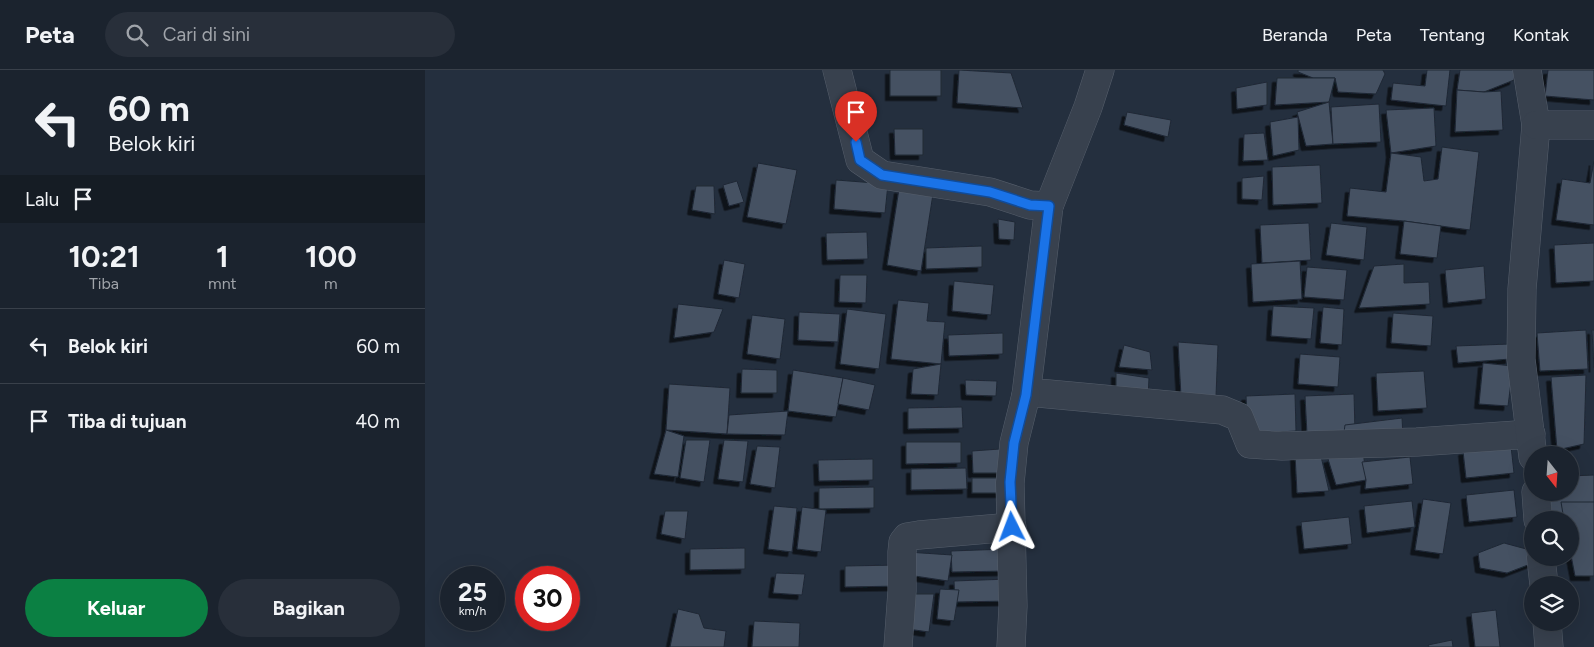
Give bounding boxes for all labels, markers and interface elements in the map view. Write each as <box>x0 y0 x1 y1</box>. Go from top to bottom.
search box <box>105 12 455 57</box>
text: Peta <box>25 20 75 49</box>
icon: search <box>123 21 151 49</box>
text: Cari di sini <box>163 23 250 46</box>
text: Beranda <box>1262 24 1328 46</box>
text: Peta <box>1356 24 1392 46</box>
text: Tentang <box>1420 24 1485 46</box>
text: Kontak <box>1513 24 1569 46</box>
text: 60 m <box>108 88 190 130</box>
icon: left <box>25 90 90 155</box>
pin <box>835 91 877 142</box>
icon: arrive <box>842 98 870 126</box>
text: Belok kiri <box>108 130 195 157</box>
icon: arrive <box>69 185 97 213</box>
text: Lalu <box>25 188 59 211</box>
text: 10:21 <box>68 238 140 275</box>
text: 1 <box>216 238 229 275</box>
text: 100 <box>305 238 357 275</box>
text: Tiba <box>89 274 119 293</box>
text: mnt <box>208 274 237 293</box>
text: m <box>324 274 338 293</box>
icon: left <box>25 332 53 360</box>
text: Belok kiri <box>68 335 148 358</box>
text: 60 m <box>356 335 400 358</box>
icon: arrive <box>25 407 53 435</box>
text: Tiba di tujuan <box>68 410 187 433</box>
text: 40 m <box>355 410 400 433</box>
north arrow <box>1524 446 1579 501</box>
map controls <box>1524 446 1579 631</box>
position arrow <box>985 500 1037 552</box>
button: search <box>1524 511 1579 566</box>
speed limit sign: 30 <box>515 566 580 631</box>
button: layers <box>1524 576 1579 631</box>
text: 25 <box>458 577 487 607</box>
button: Keluar <box>25 579 208 637</box>
button: Bagikan <box>218 579 400 637</box>
text: km/h <box>459 604 486 618</box>

